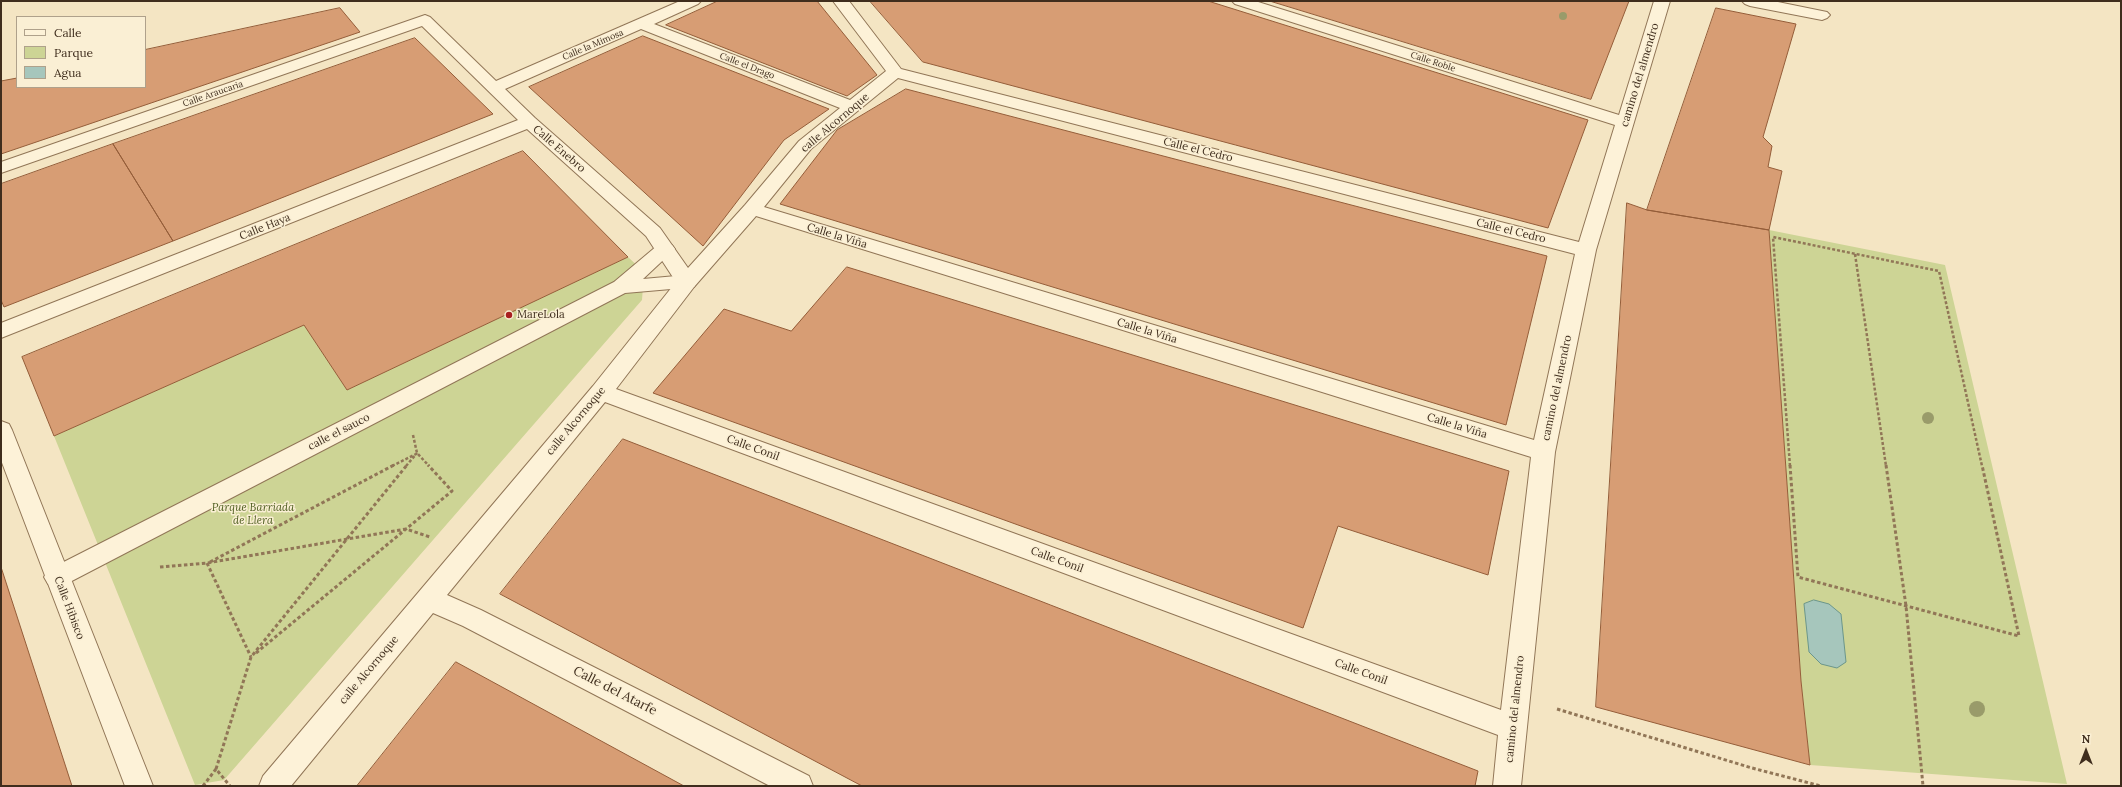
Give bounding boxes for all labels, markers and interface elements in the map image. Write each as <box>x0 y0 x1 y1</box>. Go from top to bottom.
legend <box>16 16 146 88</box>
street label: camino del almendro <box>1618 22 1662 128</box>
text: Calle <box>54 25 82 40</box>
street label: Calle la Mimosa <box>561 27 625 63</box>
text: Parque <box>54 45 93 60</box>
street label: Calle Roble <box>1409 50 1457 74</box>
street label: Calle el Drago <box>718 51 776 81</box>
text: Agua <box>54 65 82 80</box>
street label: Calle Araucaria <box>181 79 245 109</box>
street label: calle Alcornoque <box>798 91 872 155</box>
street label: Calle Enebro <box>530 123 588 175</box>
street label: Calle el Cedro <box>1162 135 1234 165</box>
street label: Calle Haya <box>238 211 292 243</box>
street label: Calle el Cedro <box>1475 216 1547 246</box>
street label: Calle la Viña <box>805 221 869 251</box>
place label: MareLola <box>517 308 565 322</box>
marker: MareLola <box>504 310 514 320</box>
street label: Calle la Viña <box>1115 316 1179 346</box>
street label: camino del almendro <box>1539 334 1575 442</box>
street label: calle Alcornoque <box>544 384 608 458</box>
street label: calle el sauco <box>306 411 372 453</box>
street label: Calle la Viña <box>1425 411 1489 441</box>
street label: Calle Conil <box>725 432 781 464</box>
park label: Parque Barriada de Llera <box>212 501 294 527</box>
street label: Calle Conil <box>1029 544 1085 576</box>
street label: Calle Hibisco <box>51 575 87 641</box>
street label: calle Alcornoque <box>337 633 401 707</box>
street label: camino del almendro <box>1503 655 1527 763</box>
street label: Calle Conil <box>1333 656 1389 688</box>
street label: Calle del Atarfe <box>571 663 659 719</box>
north arrow <box>2066 731 2106 771</box>
text: N <box>2082 732 2090 746</box>

